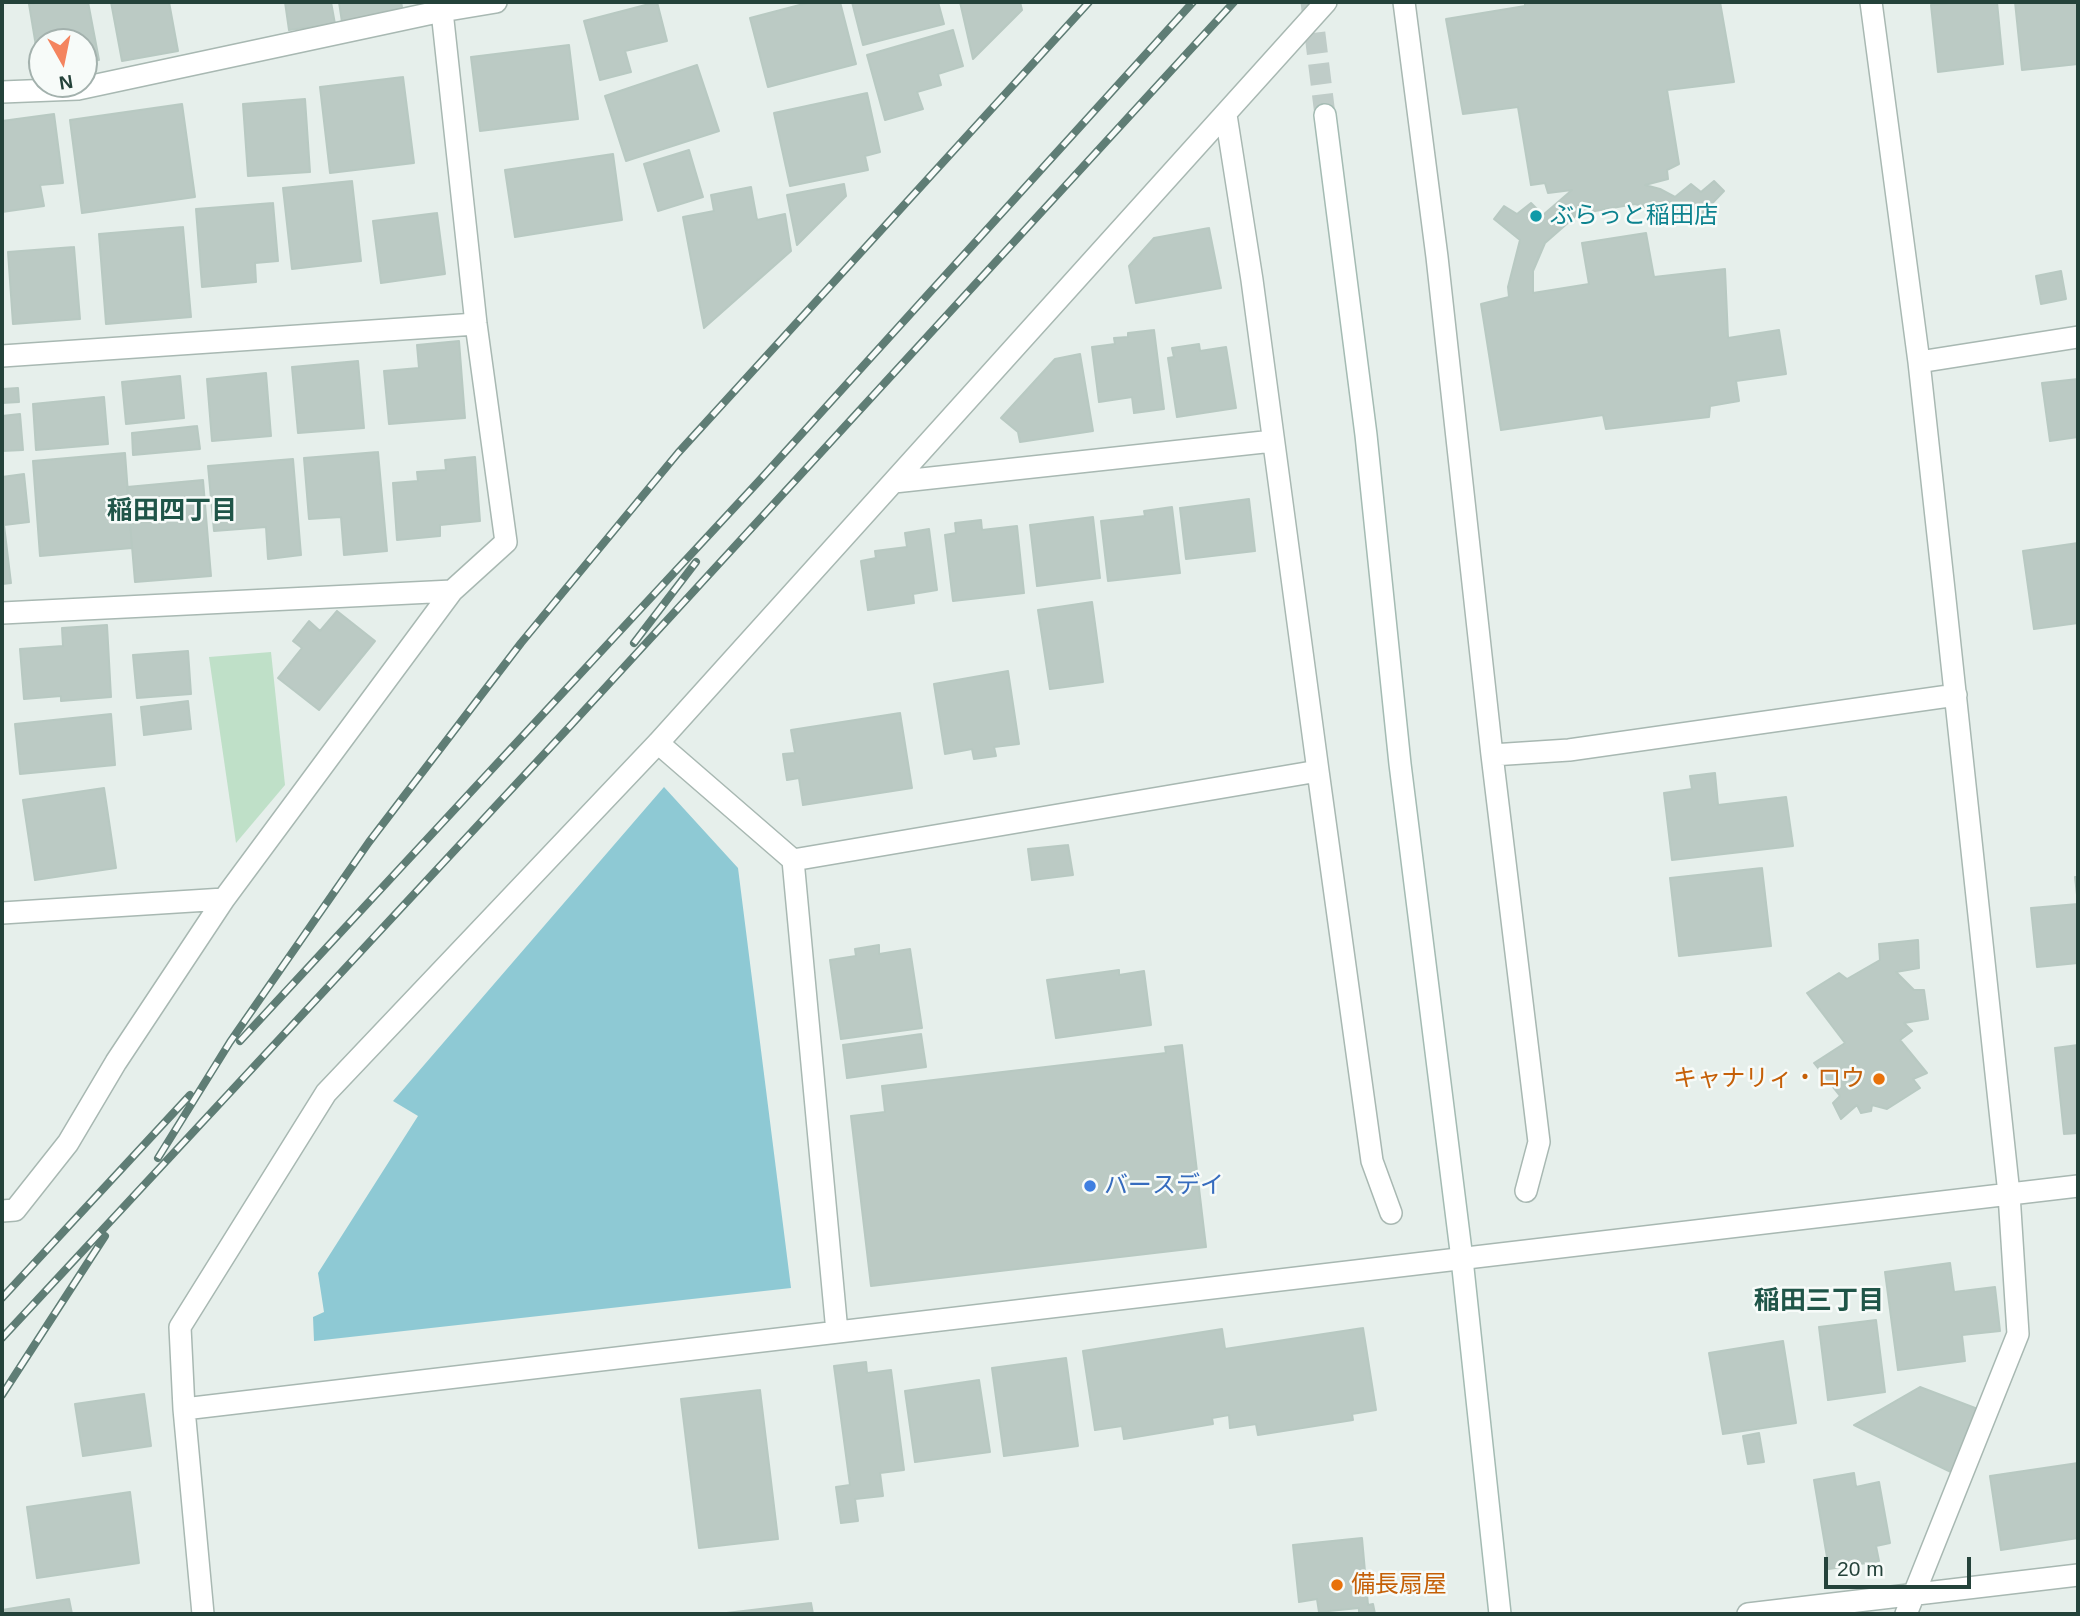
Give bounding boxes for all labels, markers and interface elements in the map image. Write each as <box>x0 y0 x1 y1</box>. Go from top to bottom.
north arrow <box>28 28 98 98</box>
text: N <box>58 71 74 94</box>
place label: ぶらっと稲田店 <box>1550 202 1718 230</box>
marker: ぶらっと稲田店 <box>1528 208 1544 224</box>
district label: 稲田四丁目 <box>107 496 237 528</box>
place label: キャナリィ・ロウ <box>1673 1065 1865 1093</box>
marker: キャナリィ・ロウ <box>1871 1071 1887 1087</box>
place label: バースデイ <box>1104 1172 1224 1200</box>
marker: バースデイ <box>1082 1178 1098 1194</box>
district label: 稲田三丁目 <box>1754 1286 1884 1318</box>
scale bar <box>1828 1542 1975 1586</box>
text: 20 m <box>1837 1557 1884 1580</box>
place label: 備長扇屋 <box>1351 1571 1447 1599</box>
marker: 備長扇屋 <box>1329 1577 1345 1593</box>

